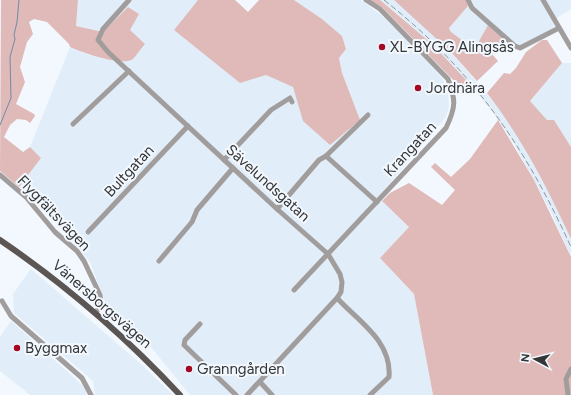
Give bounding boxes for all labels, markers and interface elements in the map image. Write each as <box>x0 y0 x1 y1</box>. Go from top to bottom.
place label: XL-BYGG Alingsås <box>390 38 514 56</box>
marker: XL-BYGG Alingsås <box>377 42 387 52</box>
place label: Jordnära <box>426 79 485 97</box>
marker: Jordnära <box>413 83 423 93</box>
street label: Krangatan <box>380 118 440 180</box>
street label: Bultgatan <box>100 141 158 201</box>
street label: Sävelundsgatan <box>222 141 314 225</box>
street label: Flygfältsvägen <box>14 172 94 254</box>
street label: Vänersborgsvägen <box>49 256 155 352</box>
place label: Byggmax <box>25 339 87 357</box>
north arrow <box>515 339 555 379</box>
marker: Byggmax <box>12 343 22 353</box>
text: N <box>519 353 533 363</box>
place label: Granngården <box>197 360 285 378</box>
marker: Granngården <box>184 364 194 374</box>

